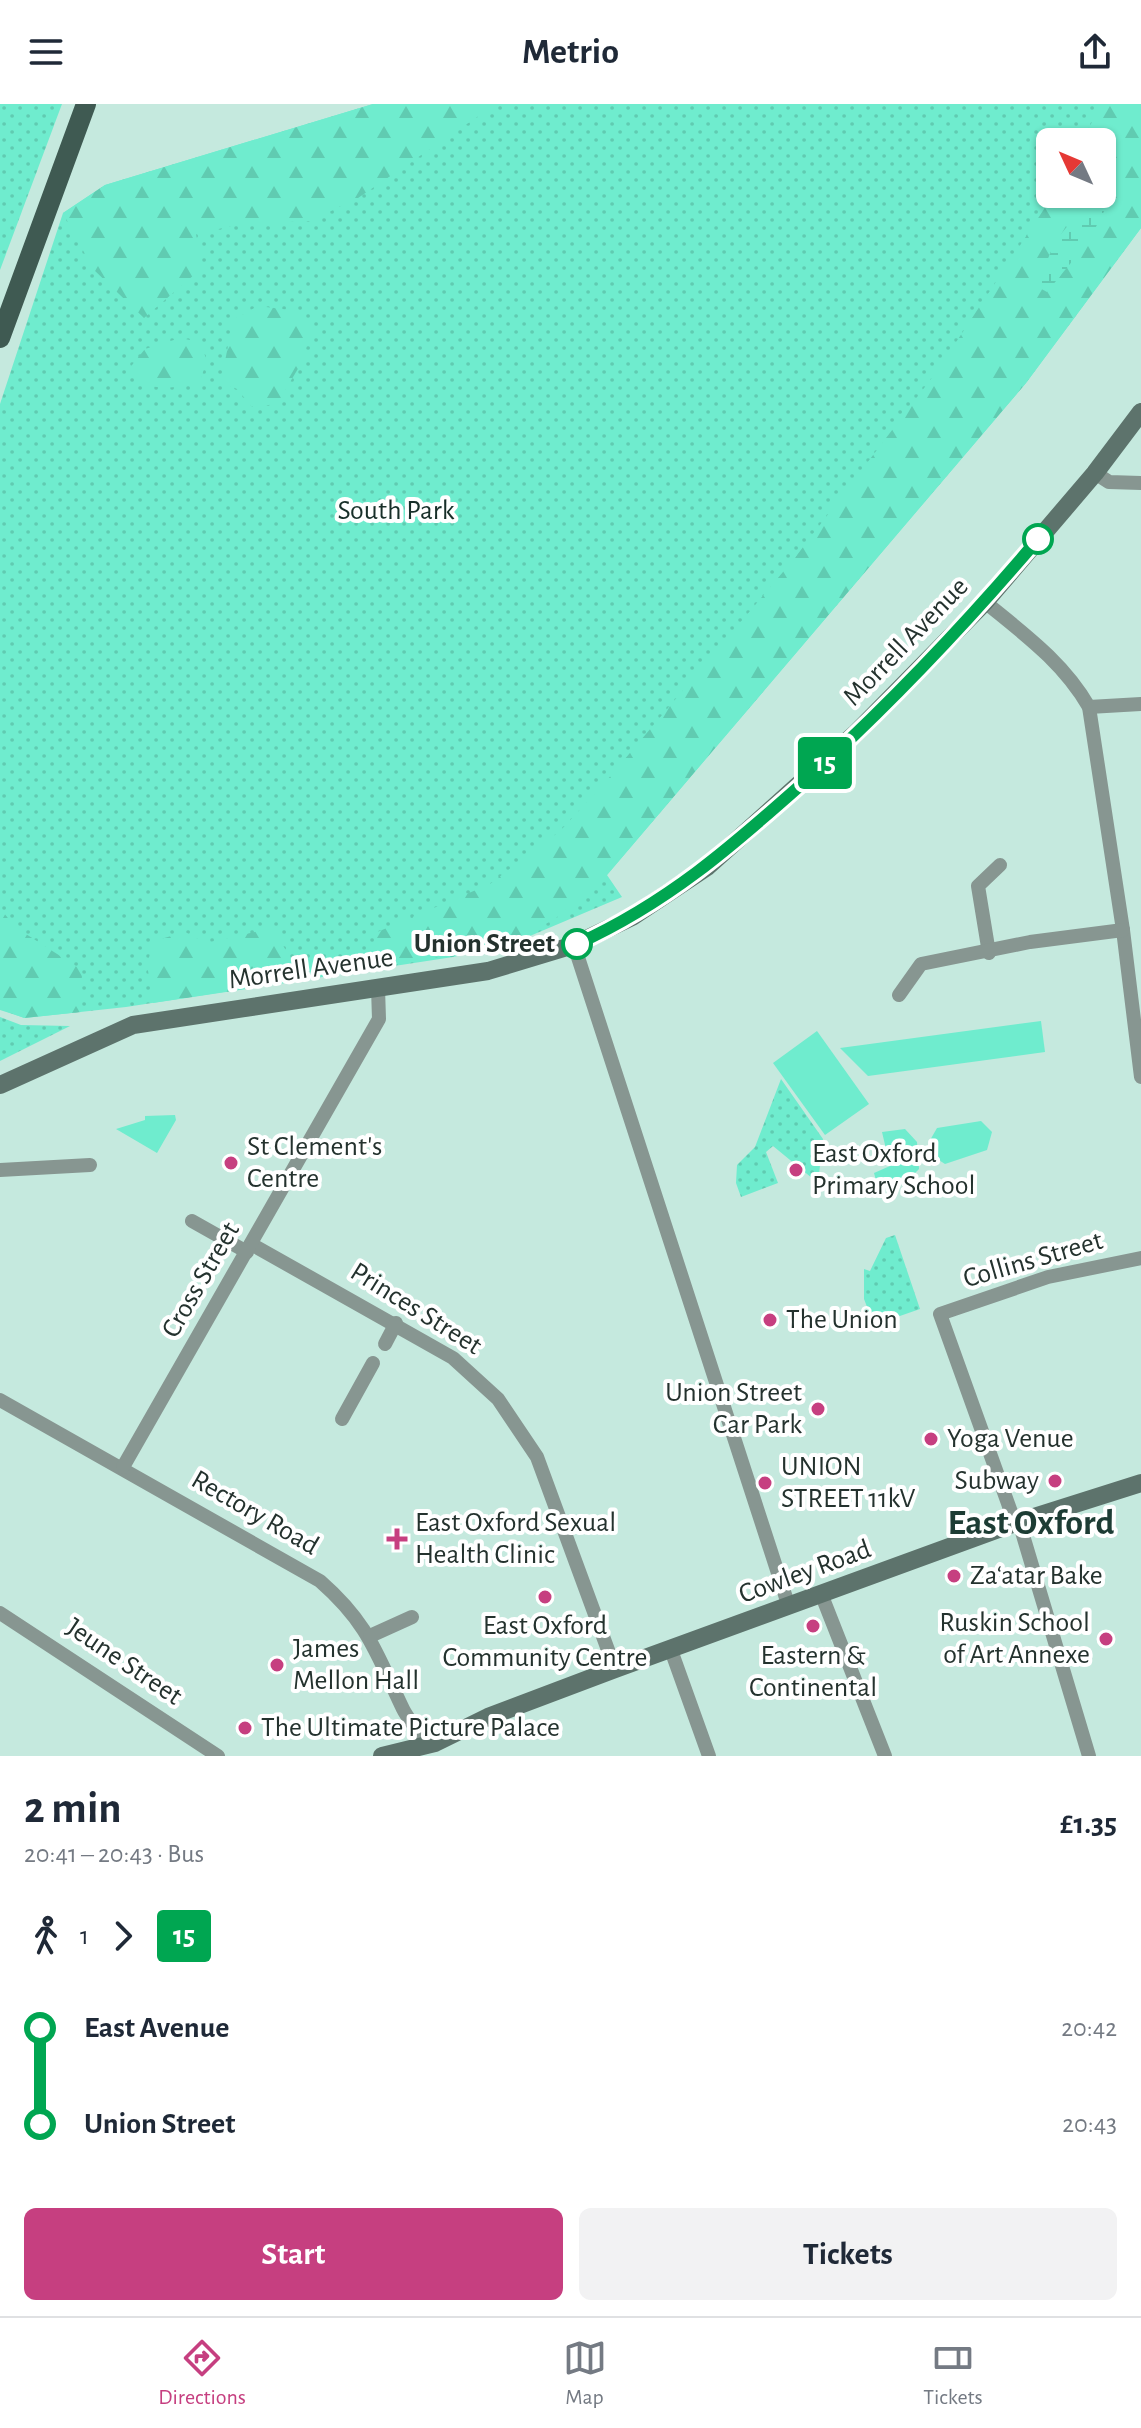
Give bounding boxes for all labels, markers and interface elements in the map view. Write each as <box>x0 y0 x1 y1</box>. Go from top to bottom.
icon: menu <box>24 30 68 74</box>
icon: share <box>1073 30 1117 74</box>
text: Metrio <box>522 34 619 70</box>
north arrow <box>1036 128 1116 208</box>
map controls <box>1036 128 1116 208</box>
park label: South Park <box>337 497 455 525</box>
unlabelled marker <box>1023 524 1053 554</box>
street label: Morrell Avenue <box>838 573 974 711</box>
line badge: 15 <box>789 737 861 789</box>
text: 15 <box>814 749 836 777</box>
marker: Union Street <box>562 929 592 959</box>
place label: Union Street <box>414 930 556 958</box>
street label: Morrell Avenue <box>227 944 395 994</box>
place label: St Clement's Centre <box>247 1133 382 1193</box>
place label: East Oxford Primary School <box>812 1140 975 1200</box>
marker: St Clement's Centre <box>222 1154 240 1172</box>
marker: East Oxford Primary School <box>787 1161 805 1179</box>
street label: Cross Street <box>157 1218 245 1342</box>
street label: Collins Street <box>960 1227 1106 1293</box>
street label: Princes Street <box>345 1258 487 1360</box>
place label: The Union <box>786 1306 898 1334</box>
marker: The Union <box>761 1311 779 1329</box>
place label: Union Street Car Park <box>665 1379 802 1439</box>
marker: Union Street Car Park <box>809 1400 827 1418</box>
place label: Yoga Venue <box>947 1425 1074 1453</box>
marker: Yoga Venue <box>922 1430 940 1448</box>
place label: UNION STREET 11kV <box>781 1453 915 1513</box>
street label: Rectory Road <box>187 1465 323 1561</box>
place label: Subway <box>955 1467 1039 1495</box>
marker: Subway <box>1046 1472 1064 1490</box>
marker: UNION STREET 11kV <box>756 1474 774 1492</box>
district label: East Oxford <box>948 1505 1114 1541</box>
place label: East Oxford Sexual Health Clinic <box>415 1509 616 1569</box>
marker: East Oxford Sexual Health Clinic <box>386 1528 408 1550</box>
street label: Cowley Road <box>735 1535 875 1609</box>
place label: Za‘atar Bake <box>970 1562 1103 1590</box>
marker: Za‘atar Bake <box>945 1567 963 1585</box>
marker: East Oxford Community Centre <box>536 1588 554 1606</box>
place label: Ruskin School of Art Annexe <box>939 1609 1090 1669</box>
place label: East Oxford Community Centre <box>443 1612 647 1672</box>
street label: Jeune Street <box>61 1613 187 1711</box>
marker: Eastern & Continental <box>804 1617 822 1635</box>
marker: Ruskin School of Art Annexe <box>1097 1630 1115 1648</box>
place label: James Mellon Hall <box>293 1635 419 1695</box>
place label: Eastern & Continental <box>749 1642 877 1702</box>
marker: James Mellon Hall <box>268 1656 286 1674</box>
place label: The Ultimate Picture Palace <box>261 1714 560 1742</box>
marker: The Ultimate Picture Palace <box>236 1719 254 1737</box>
text: 2 min <box>24 1787 122 1831</box>
text: £1.35 <box>1060 1809 1117 1839</box>
text: 20:41 – 20:43 · Bus <box>24 1841 204 1867</box>
icon: walk <box>24 1914 68 1958</box>
icon: forward <box>101 1914 145 1958</box>
text: 15 <box>173 1922 195 1950</box>
text: 1 <box>80 1923 89 1949</box>
text: East Avenue <box>84 2013 230 2043</box>
text: 20:42 <box>1061 2015 1117 2041</box>
text: Union Street <box>84 2109 235 2139</box>
text: 20:43 <box>1062 2111 1117 2137</box>
button: Start <box>24 2208 563 2300</box>
button: Tickets <box>579 2208 1117 2300</box>
tab: Directions <box>158 2336 246 2410</box>
tab: Map <box>563 2336 607 2410</box>
tab: Tickets <box>923 2336 983 2410</box>

